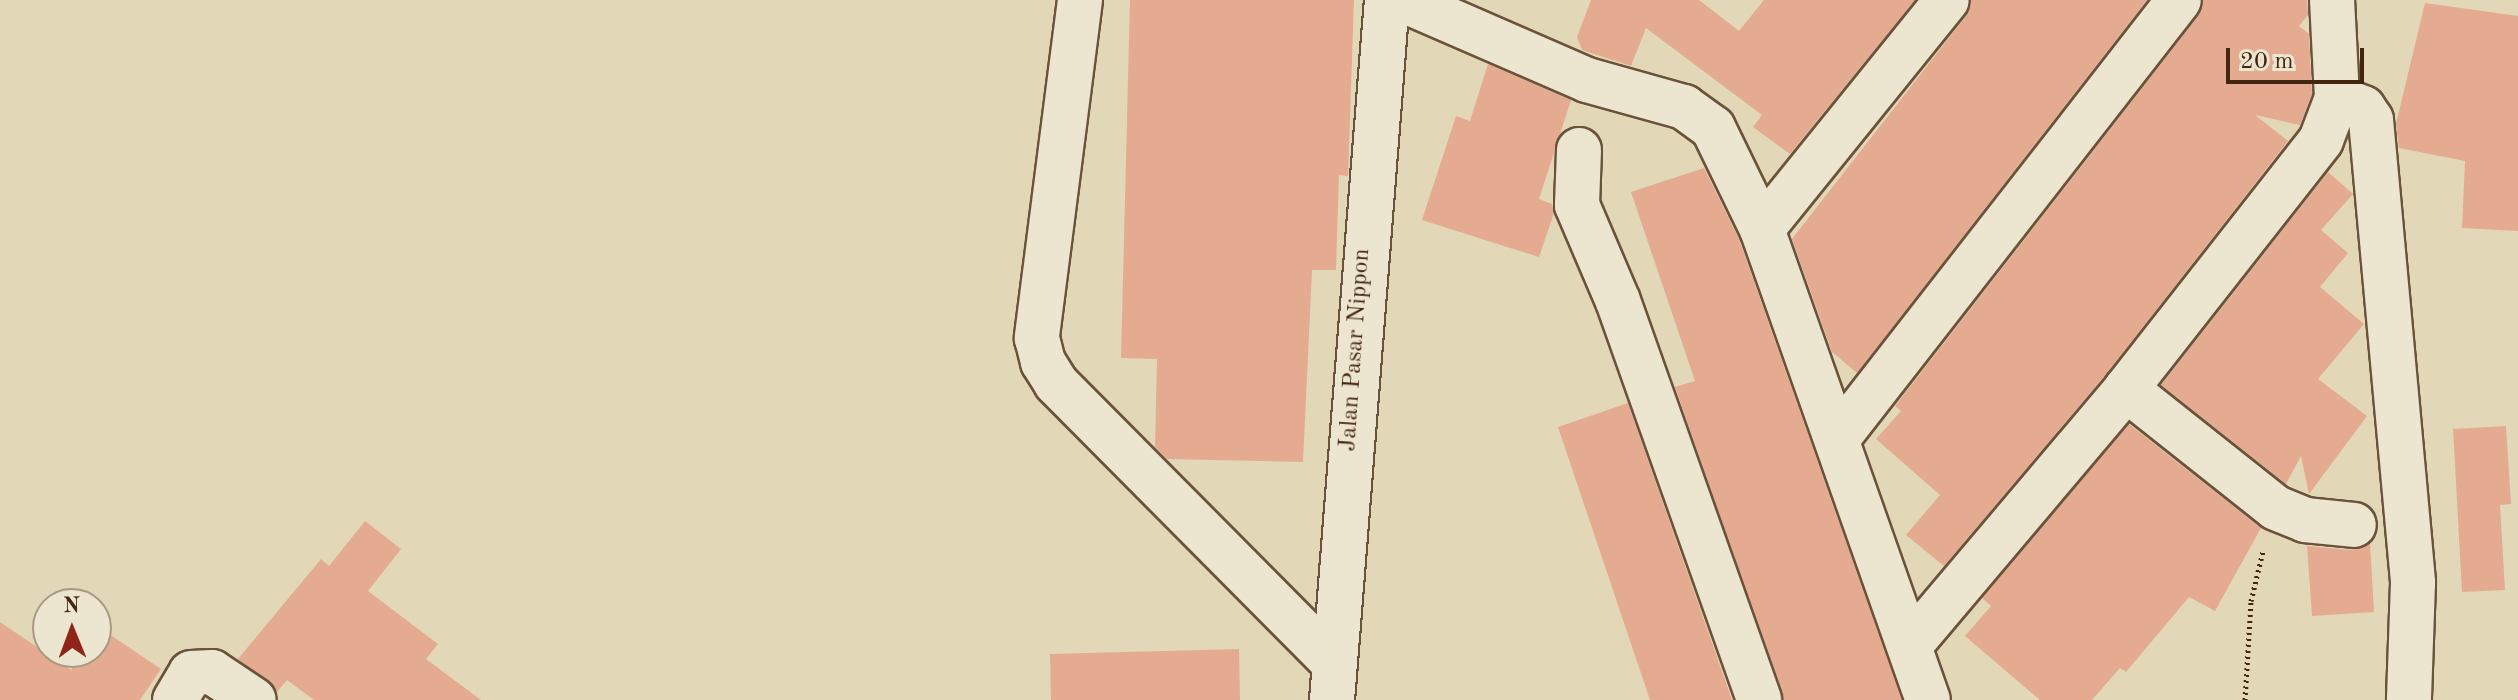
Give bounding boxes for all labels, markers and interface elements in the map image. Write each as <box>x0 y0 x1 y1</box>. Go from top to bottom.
scale bar <box>2230 32 2368 82</box>
text: 20 m <box>2240 50 2294 74</box>
street label: Jalan Pasar Nippon <box>1335 248 1377 452</box>
north arrow <box>32 588 112 668</box>
text: N <box>63 595 80 617</box>

